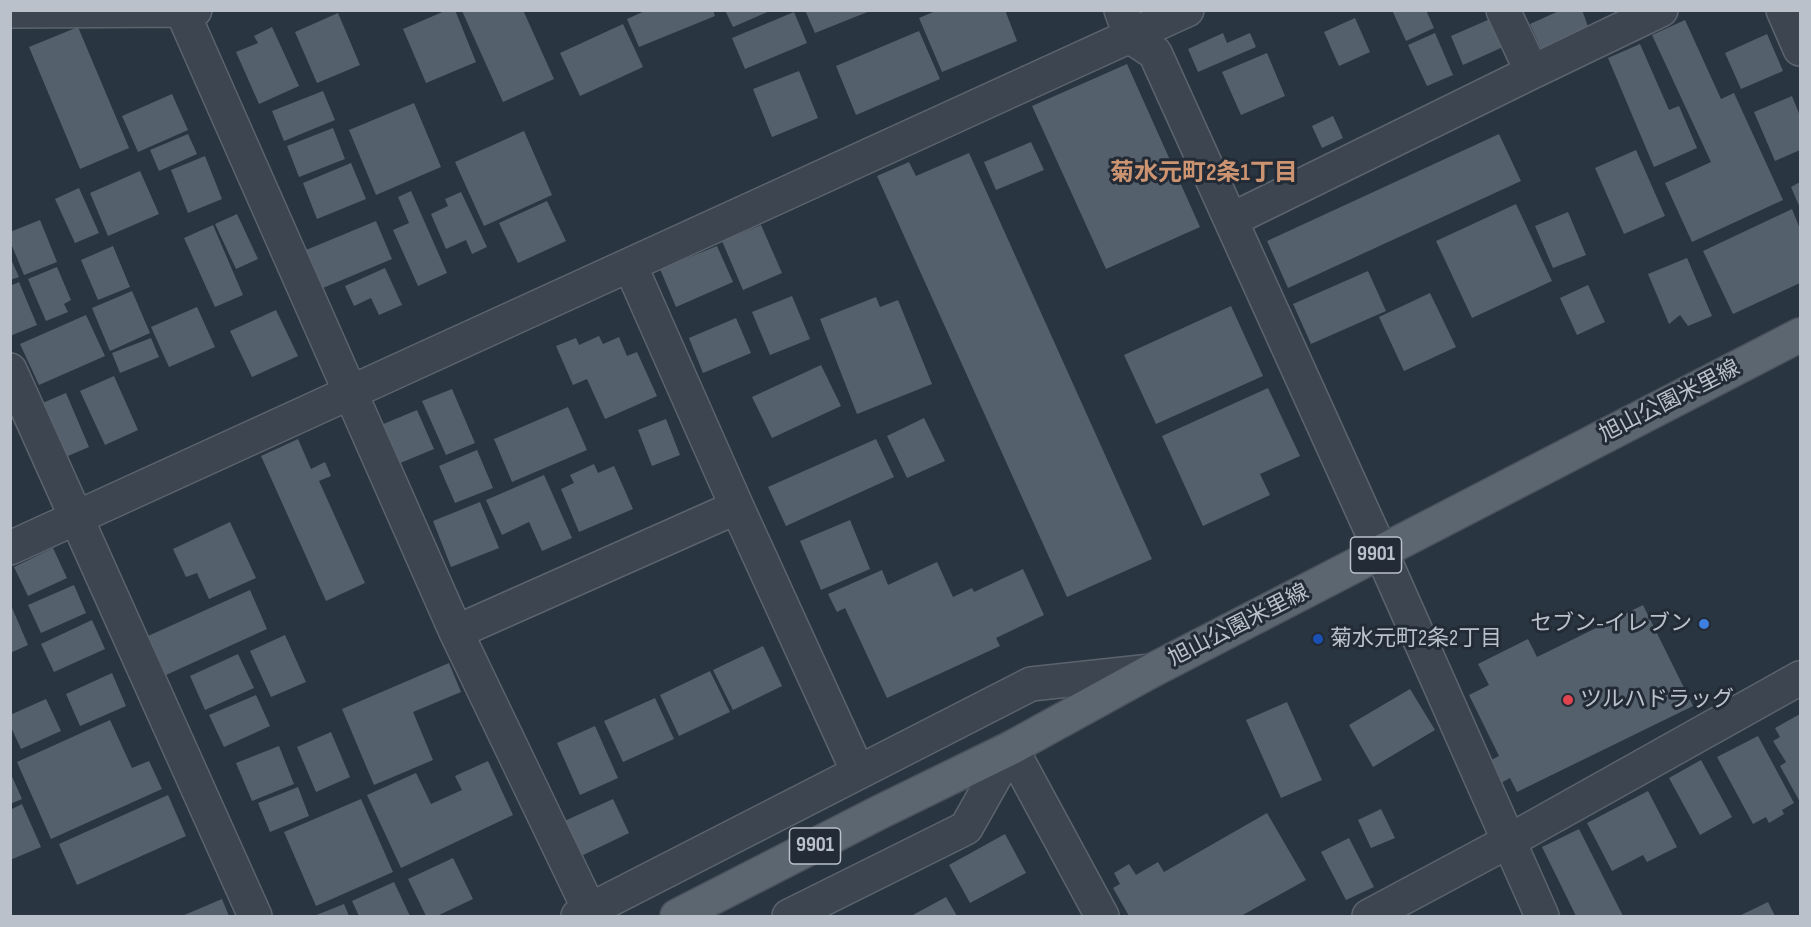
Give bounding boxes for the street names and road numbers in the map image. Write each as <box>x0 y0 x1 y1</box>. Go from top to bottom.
street label: 旭山公園米里線 <box>1595 355 1745 449</box>
road number: 9901 <box>1350 537 1402 573</box>
street label: 旭山公園米里線 <box>1164 579 1314 673</box>
road number: 9901 <box>790 828 840 864</box>

